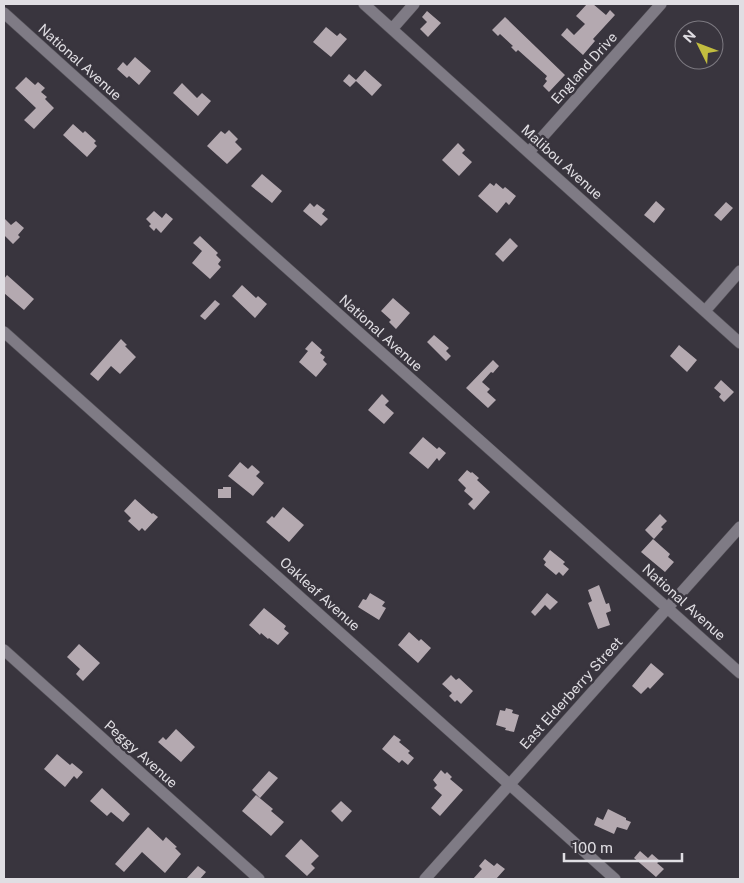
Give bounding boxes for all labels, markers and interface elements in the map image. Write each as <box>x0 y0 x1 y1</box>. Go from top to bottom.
street label: National Avenue <box>35 20 125 104</box>
north arrow <box>674 20 724 70</box>
text: N <box>680 27 699 46</box>
street label: England Drive <box>548 29 620 107</box>
street label: Malibou Avenue <box>518 121 606 203</box>
street label: National Avenue <box>336 291 426 375</box>
street label: Oakleaf Avenue <box>277 554 363 634</box>
street label: National Avenue <box>639 560 729 644</box>
street label: East Elderberry Street <box>516 634 626 752</box>
street label: Peggy Avenue <box>101 717 181 791</box>
scale bar <box>564 830 682 862</box>
text: 100 m <box>572 839 613 856</box>

